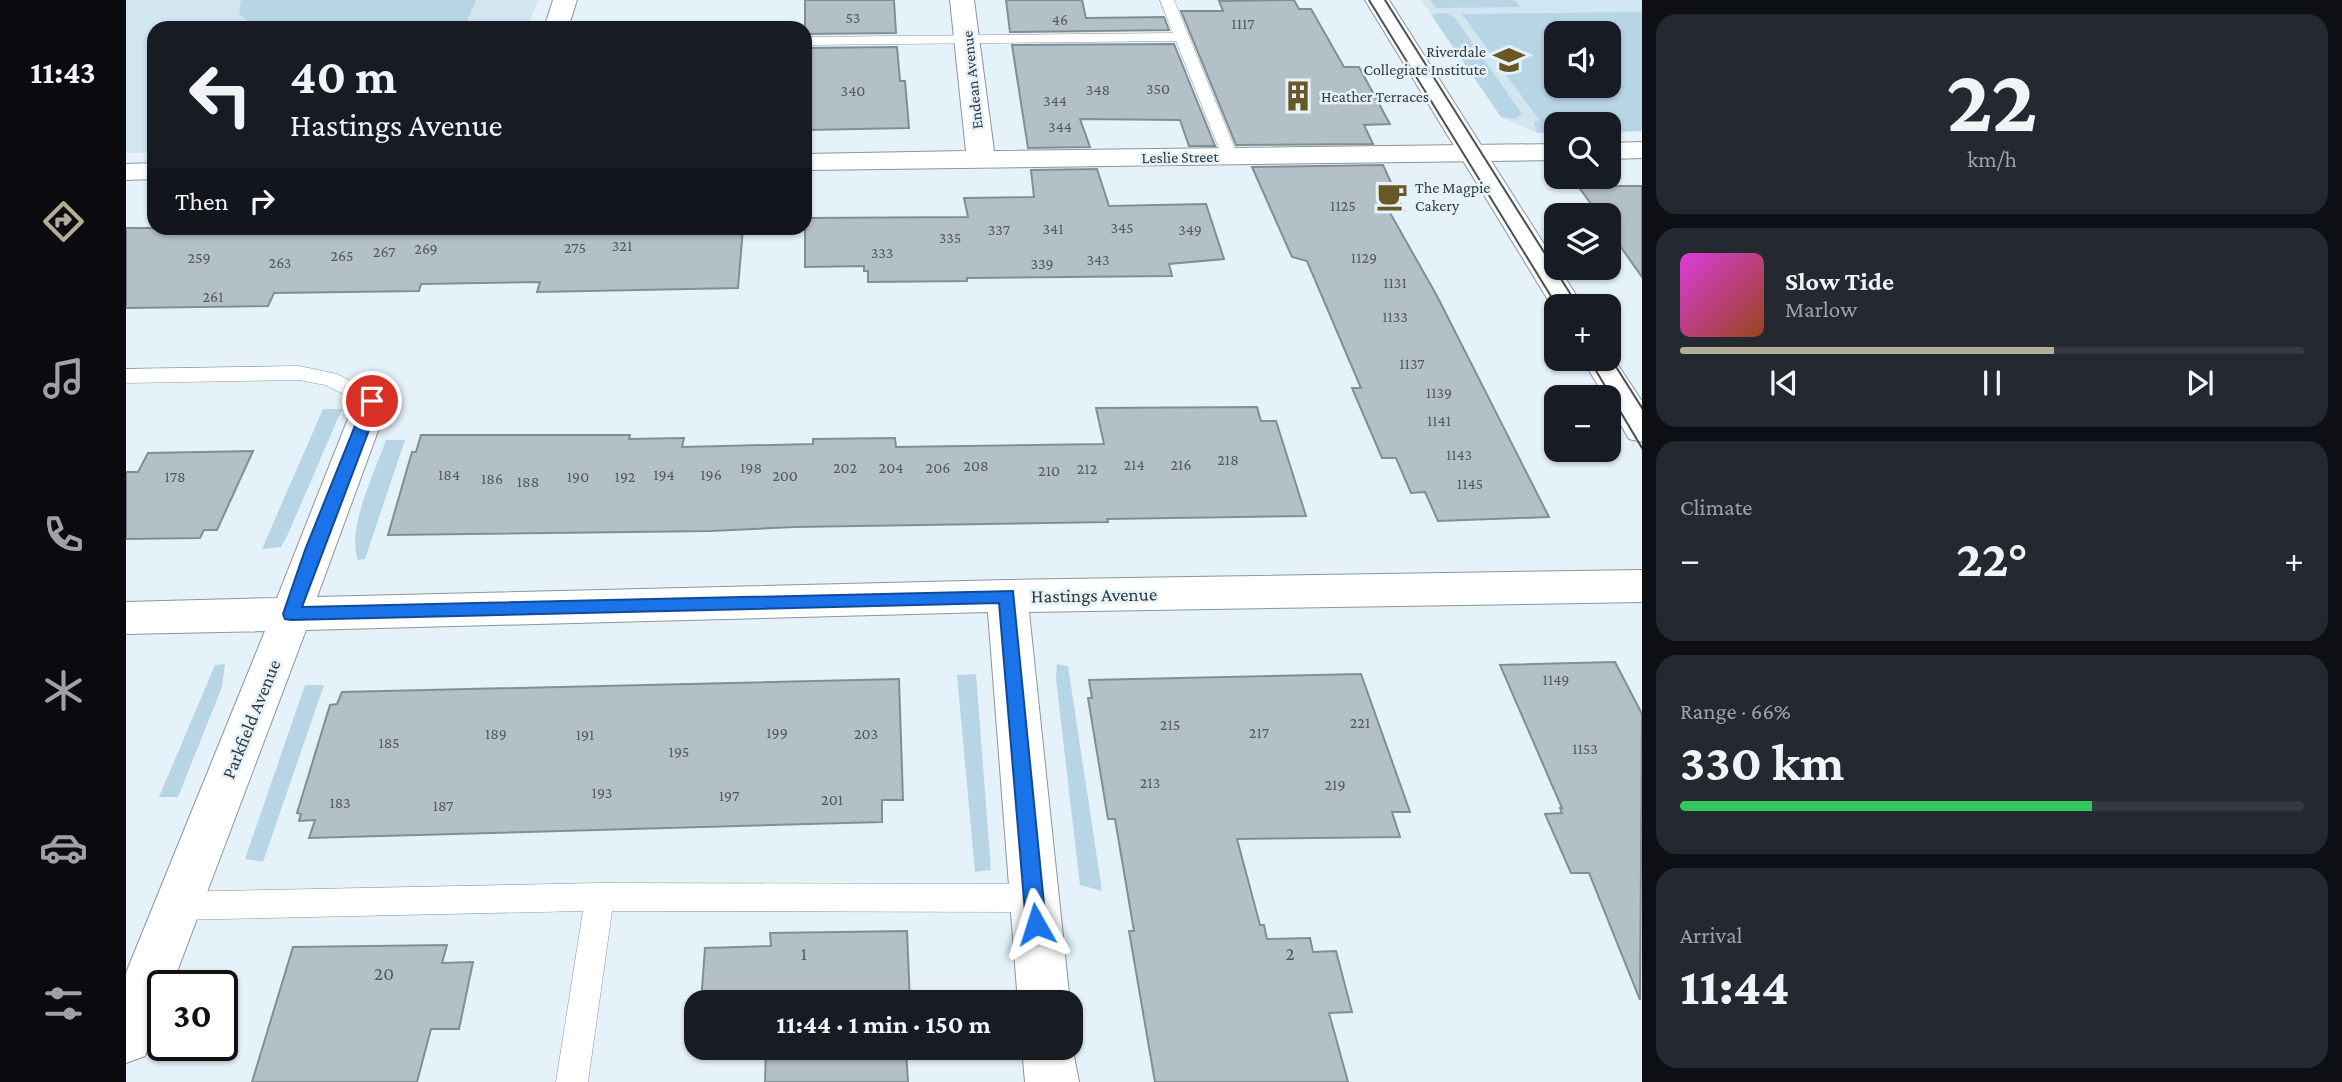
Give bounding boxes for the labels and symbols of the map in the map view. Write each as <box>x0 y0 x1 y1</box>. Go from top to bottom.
house number: 53 <box>846 9 860 26</box>
house number: 46 <box>1052 11 1068 28</box>
house number: 1117 <box>1231 15 1255 32</box>
street label: Endean Avenue <box>958 30 986 130</box>
place label: Riverdale Collegiate Institute <box>1364 43 1486 79</box>
school or university icon: Riverdale Collegiate Institute <box>1492 43 1526 77</box>
building icon: Heather Terraces <box>1281 79 1315 113</box>
house number: 350 <box>1146 80 1170 97</box>
house number: 348 <box>1086 81 1110 98</box>
house number: 340 <box>841 82 865 99</box>
place label: Heather Terraces <box>1321 88 1429 105</box>
house number: 344 <box>1043 92 1067 109</box>
house number: 344 <box>1048 118 1072 135</box>
street label: Leslie Street <box>1141 148 1219 166</box>
cafe icon: The Magpie Cakery <box>1375 179 1409 213</box>
place label: The Magpie Cakery <box>1415 179 1490 215</box>
house number: 1125 <box>1330 197 1356 214</box>
house number: 345 <box>1110 219 1134 236</box>
house number: 341 <box>1042 220 1064 237</box>
house number: 337 <box>988 221 1011 238</box>
house number: 349 <box>1178 221 1202 238</box>
house number: 335 <box>939 229 961 246</box>
house number: 321 <box>612 237 632 254</box>
house number: 275 <box>564 239 586 256</box>
house number: 269 <box>414 240 438 257</box>
house number: 267 <box>373 243 396 260</box>
house number: 333 <box>871 244 893 261</box>
house number: 265 <box>330 247 354 264</box>
house number: 259 <box>187 249 211 266</box>
house number: 1129 <box>1351 249 1377 266</box>
house number: 343 <box>1086 251 1110 268</box>
house number: 263 <box>269 254 291 271</box>
house number: 339 <box>1030 255 1054 272</box>
house number: 1131 <box>1383 274 1407 291</box>
house number: 261 <box>202 288 224 305</box>
house number: 1133 <box>1382 308 1408 325</box>
house number: 1137 <box>1399 355 1425 372</box>
pin <box>342 371 402 431</box>
house number: 1139 <box>1426 384 1452 401</box>
house number: 1141 <box>1427 412 1451 429</box>
house number: 1143 <box>1446 446 1472 463</box>
house number: 218 <box>1217 451 1239 468</box>
house number: 214 <box>1123 456 1145 473</box>
house number: 216 <box>1170 456 1192 473</box>
house number: 208 <box>963 457 989 474</box>
house number: 198 <box>740 459 762 476</box>
house number: 202 <box>833 459 857 476</box>
house number: 204 <box>879 459 903 476</box>
house number: 206 <box>926 459 950 476</box>
house number: 212 <box>1077 460 1098 477</box>
house number: 210 <box>1038 462 1060 479</box>
house number: 184 <box>438 466 460 483</box>
house number: 194 <box>653 466 675 483</box>
house number: 196 <box>700 466 722 483</box>
house number: 200 <box>772 467 798 484</box>
house number: 178 <box>164 468 186 485</box>
house number: 190 <box>567 468 589 485</box>
house number: 192 <box>615 468 636 485</box>
house number: 186 <box>481 470 503 487</box>
house number: 188 <box>517 473 539 490</box>
house number: 1145 <box>1457 475 1483 492</box>
street label: Hastings Avenue <box>1031 583 1157 607</box>
street label: Parkfield Avenue <box>218 656 284 782</box>
house number: 1149 <box>1543 671 1569 688</box>
house number: 221 <box>1350 714 1370 731</box>
house number: 215 <box>1160 716 1180 733</box>
house number: 199 <box>766 724 788 741</box>
house number: 217 <box>1249 724 1270 741</box>
house number: 189 <box>485 725 507 742</box>
house number: 203 <box>854 725 878 742</box>
house number: 191 <box>576 726 594 743</box>
house number: 185 <box>378 734 400 751</box>
house number: 1153 <box>1572 740 1598 757</box>
house number: 195 <box>669 743 689 760</box>
house number: 213 <box>1140 774 1160 791</box>
house number: 219 <box>1324 776 1346 793</box>
house number: 193 <box>592 784 612 801</box>
house number: 197 <box>719 787 740 804</box>
house number: 201 <box>821 791 843 808</box>
house number: 183 <box>329 794 351 811</box>
house number: 187 <box>433 797 454 814</box>
position arrow <box>999 887 1073 961</box>
house number: 1 <box>801 943 807 964</box>
house number: 2 <box>1285 943 1295 964</box>
house number: 20 <box>374 963 394 984</box>
speed limit sign: 30 <box>147 970 238 1061</box>

